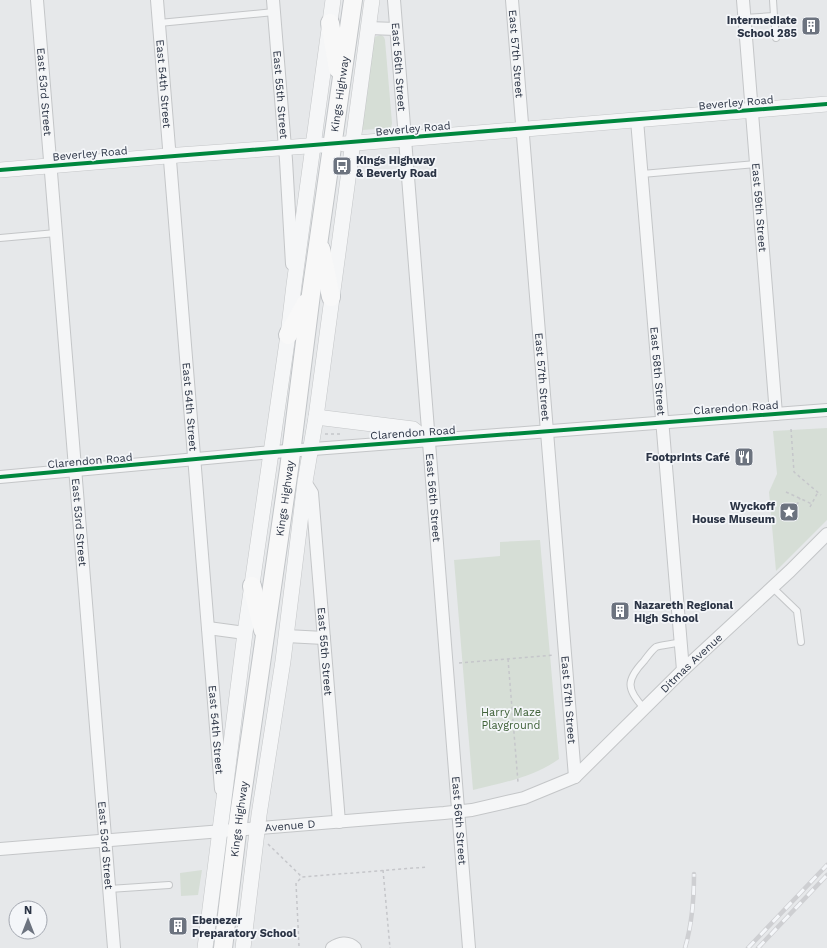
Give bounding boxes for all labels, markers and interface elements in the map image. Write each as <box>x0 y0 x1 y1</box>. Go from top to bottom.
street label: East 57th Street <box>506 9 526 99</box>
place label: Intermediate School 285 <box>727 14 797 40</box>
building icon: Intermediate School 285 <box>800 15 822 37</box>
street label: East 56th Street <box>389 22 409 112</box>
street label: East 54th Street <box>154 39 174 129</box>
street label: East 53rd Street <box>34 47 55 137</box>
street label: East 55th Street <box>271 50 291 140</box>
street label: Kings Highway <box>328 55 351 133</box>
street label: Beverley Road <box>698 93 774 113</box>
street label: Beverley Road <box>375 119 451 139</box>
street label: Beverley Road <box>52 144 128 164</box>
place label: Kings Highway & Beverly Road <box>356 154 437 180</box>
bus stop icon: Kings Highway & Beverly Road <box>331 155 353 177</box>
street label: East 59th Street <box>750 162 770 253</box>
street label: East 58th Street <box>648 326 668 416</box>
street label: East 57th Street <box>532 332 553 422</box>
street label: East 54th Street <box>180 362 200 452</box>
street label: Clarendon Road <box>693 399 779 417</box>
street label: Clarendon Road <box>370 424 456 442</box>
restaurant icon: Footprints Café <box>733 446 755 468</box>
street label: Clarendon Road <box>47 451 133 471</box>
place label: Footprints Café <box>646 451 730 464</box>
street label: East 56th Street <box>423 453 444 543</box>
street label: Kings Highway <box>273 459 297 537</box>
street label: East 53rd Street <box>69 478 90 567</box>
place label: Wyckoff House Museum <box>692 500 775 526</box>
place icon: Wyckoff House Museum <box>778 501 800 523</box>
place label: Nazareth Regional High School <box>634 599 733 625</box>
building icon: Nazareth Regional High School <box>609 600 631 622</box>
street label: East 55th Street <box>315 607 335 696</box>
street label: Ditmas Avenue <box>658 631 725 695</box>
street label: East 57th Street <box>559 655 579 745</box>
street label: East 54th Street <box>206 685 226 775</box>
park label: Harry Maze Playground <box>481 706 541 732</box>
street label: East 56th Street <box>449 776 469 866</box>
street label: Kings Highway <box>228 780 251 858</box>
street label: East 53rd Street <box>96 801 116 890</box>
street label: Avenue D <box>264 817 316 834</box>
north arrow <box>8 900 48 940</box>
text: N <box>24 904 32 917</box>
place label: Ebenezer Preparatory School <box>192 914 297 940</box>
building icon: Ebenezer Preparatory School <box>167 915 189 937</box>

